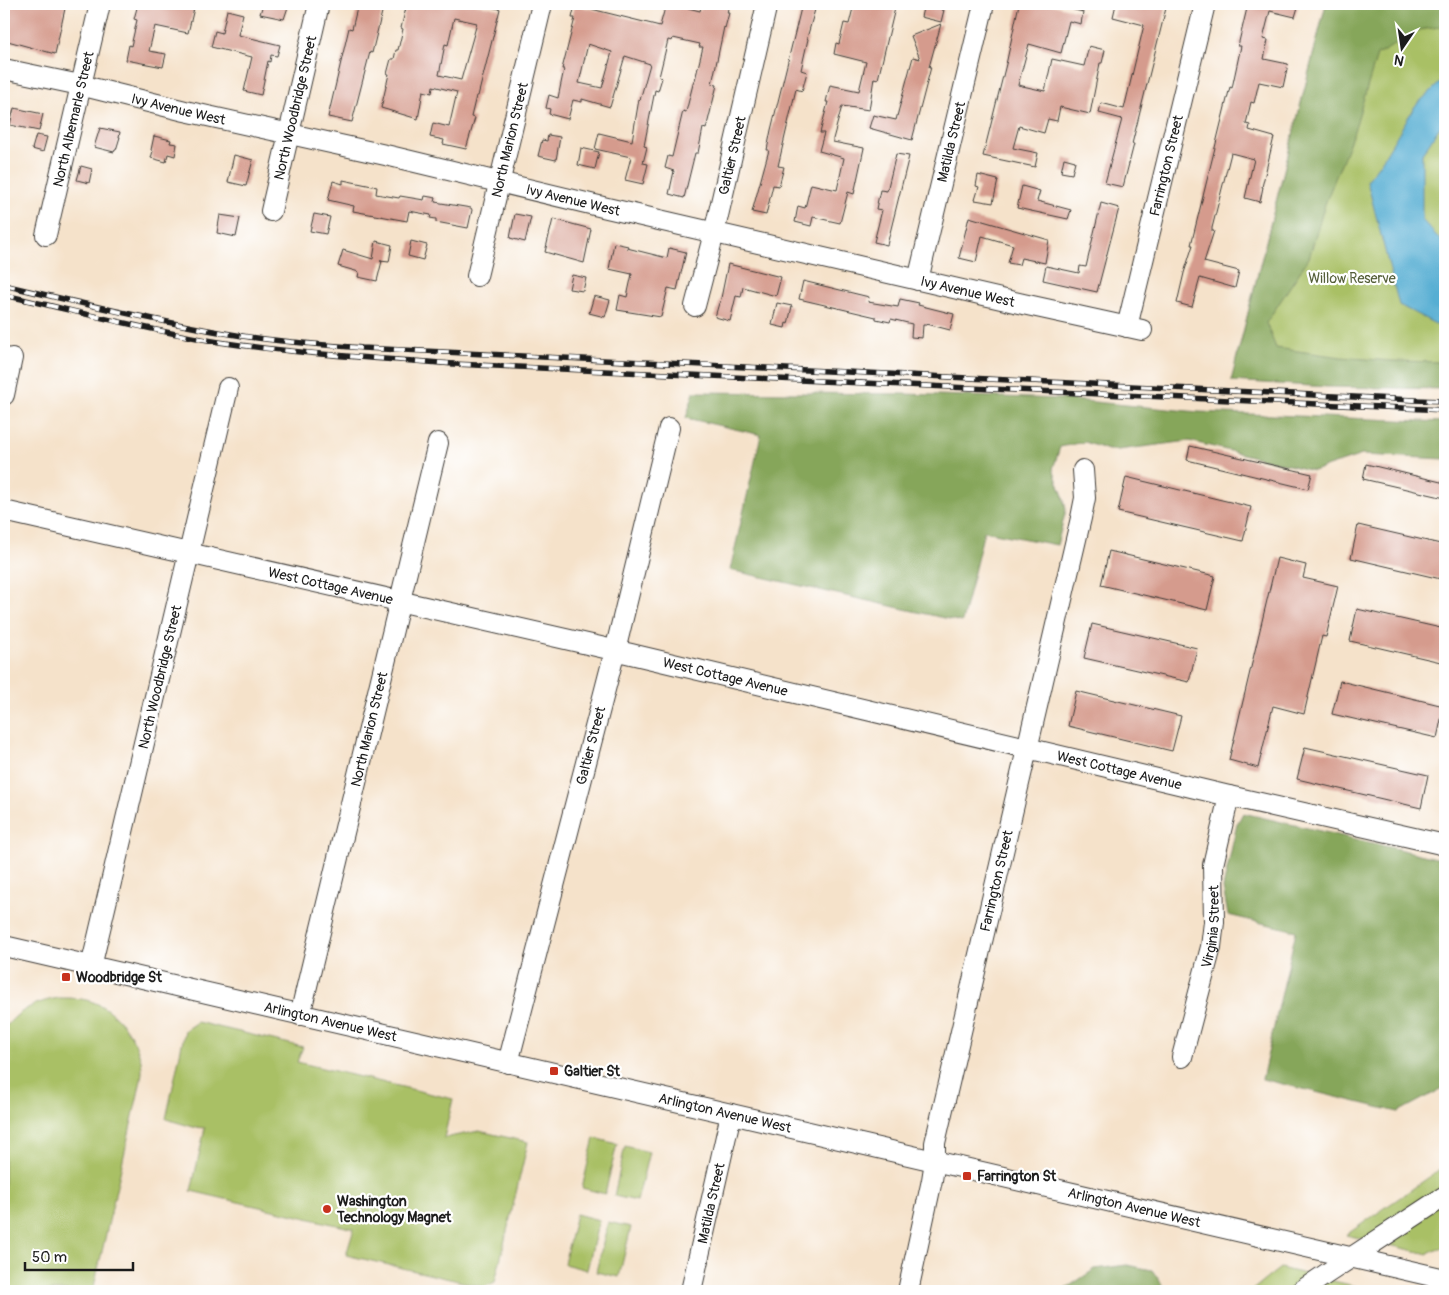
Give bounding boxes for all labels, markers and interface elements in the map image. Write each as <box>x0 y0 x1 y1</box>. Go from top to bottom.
north arrow <box>1376 22 1426 72</box>
street label: North Woodbridge Street <box>271 34 320 182</box>
street label: North Albemarle Street <box>50 49 98 189</box>
text: N <box>1393 51 1406 70</box>
street label: North Marion Street <box>488 80 532 199</box>
street label: Ivy Avenue West <box>130 90 227 129</box>
street label: Matilda Street <box>934 100 969 184</box>
street label: Farrington Street <box>1146 113 1187 218</box>
street label: Galtier Street <box>715 114 750 197</box>
street label: Ivy Avenue West <box>524 181 622 220</box>
park label: Willow Reserve <box>1308 270 1396 287</box>
street label: Ivy Avenue West <box>919 273 1017 311</box>
street label: West Cottage Avenue <box>266 563 395 609</box>
street label: North Woodbridge Street <box>135 603 185 751</box>
street label: West Cottage Avenue <box>661 654 789 700</box>
street label: North Marion Street <box>347 670 392 789</box>
street label: Galtier Street <box>573 704 609 787</box>
street label: West Cottage Avenue <box>1055 747 1183 794</box>
street label: Farrington Street <box>977 828 1017 933</box>
street label: Virginia Street <box>1198 885 1223 970</box>
place label: Woodbridge St <box>76 969 162 986</box>
marker: Woodbridge St <box>60 971 72 983</box>
street label: Arlington Avenue West <box>262 998 399 1046</box>
place label: Galtier St <box>564 1063 620 1080</box>
marker: Galtier St <box>548 1065 560 1077</box>
street label: Arlington Avenue West <box>657 1090 793 1137</box>
street label: Matilda Street <box>694 1161 729 1245</box>
place label: Farrington St <box>977 1168 1057 1185</box>
marker: Farrington St <box>961 1170 973 1182</box>
street label: Arlington Avenue West <box>1066 1184 1202 1231</box>
place label: Washington Technology Magnet <box>336 1193 452 1226</box>
marker: Washington Technology Magnet <box>321 1203 333 1215</box>
scale bar <box>25 1240 132 1272</box>
text: 50 m <box>32 1248 67 1267</box>

